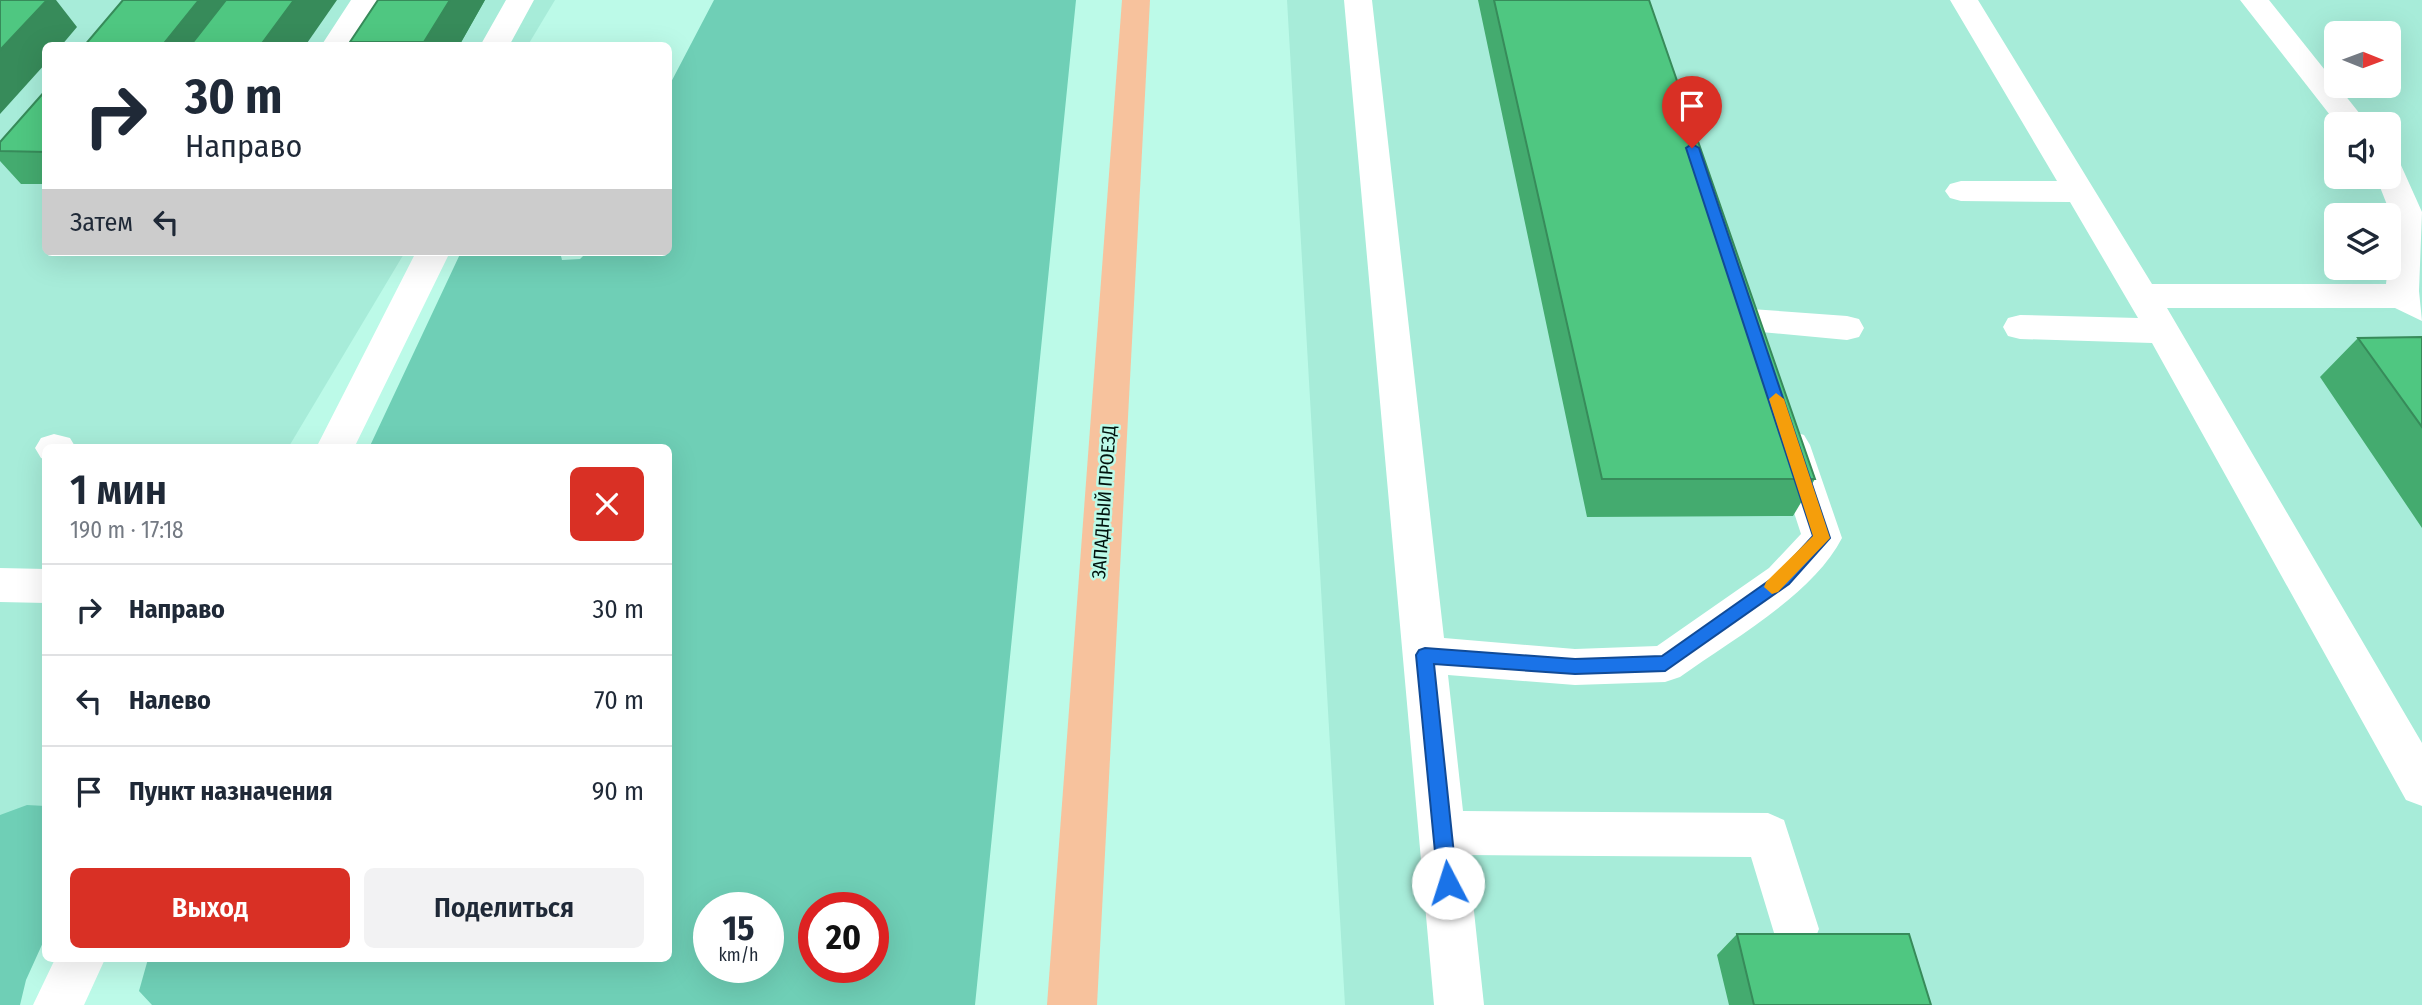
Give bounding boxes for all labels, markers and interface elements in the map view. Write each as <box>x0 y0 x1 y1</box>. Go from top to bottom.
north arrow <box>2324 21 2401 98</box>
map controls <box>2324 21 2401 280</box>
text: 30 m <box>185 67 283 126</box>
icon: right <box>70 70 161 161</box>
pin <box>1662 76 1722 148</box>
icon: arrive <box>1673 87 1711 125</box>
button: sound <box>2324 112 2401 189</box>
text: Направо <box>185 127 302 165</box>
icon: left <box>147 203 185 241</box>
button: layers <box>2324 203 2401 280</box>
text: Затем <box>70 207 133 238</box>
street label: ЗАПАДНЫЙ ПРОЕЗД <box>1087 424 1121 580</box>
text: 1 мин <box>70 465 167 515</box>
button: close <box>570 467 644 541</box>
text: 190 m · 17:18 <box>70 516 184 544</box>
icon: right <box>70 591 108 629</box>
text: Направо <box>129 594 225 625</box>
text: 30 m <box>593 594 644 625</box>
icon: left <box>70 682 108 720</box>
text: Налево <box>129 685 211 716</box>
text: 70 m <box>594 685 644 716</box>
icon: arrive <box>70 773 108 811</box>
text: Пункт назначения <box>129 776 333 807</box>
text: 90 m <box>592 776 644 807</box>
position arrow <box>1411 846 1485 920</box>
button: Выход <box>70 868 350 948</box>
button: Поделиться <box>364 868 644 948</box>
speed limit sign: 20 <box>798 892 889 983</box>
text: 15 <box>722 907 754 949</box>
text: km/h <box>718 944 759 966</box>

